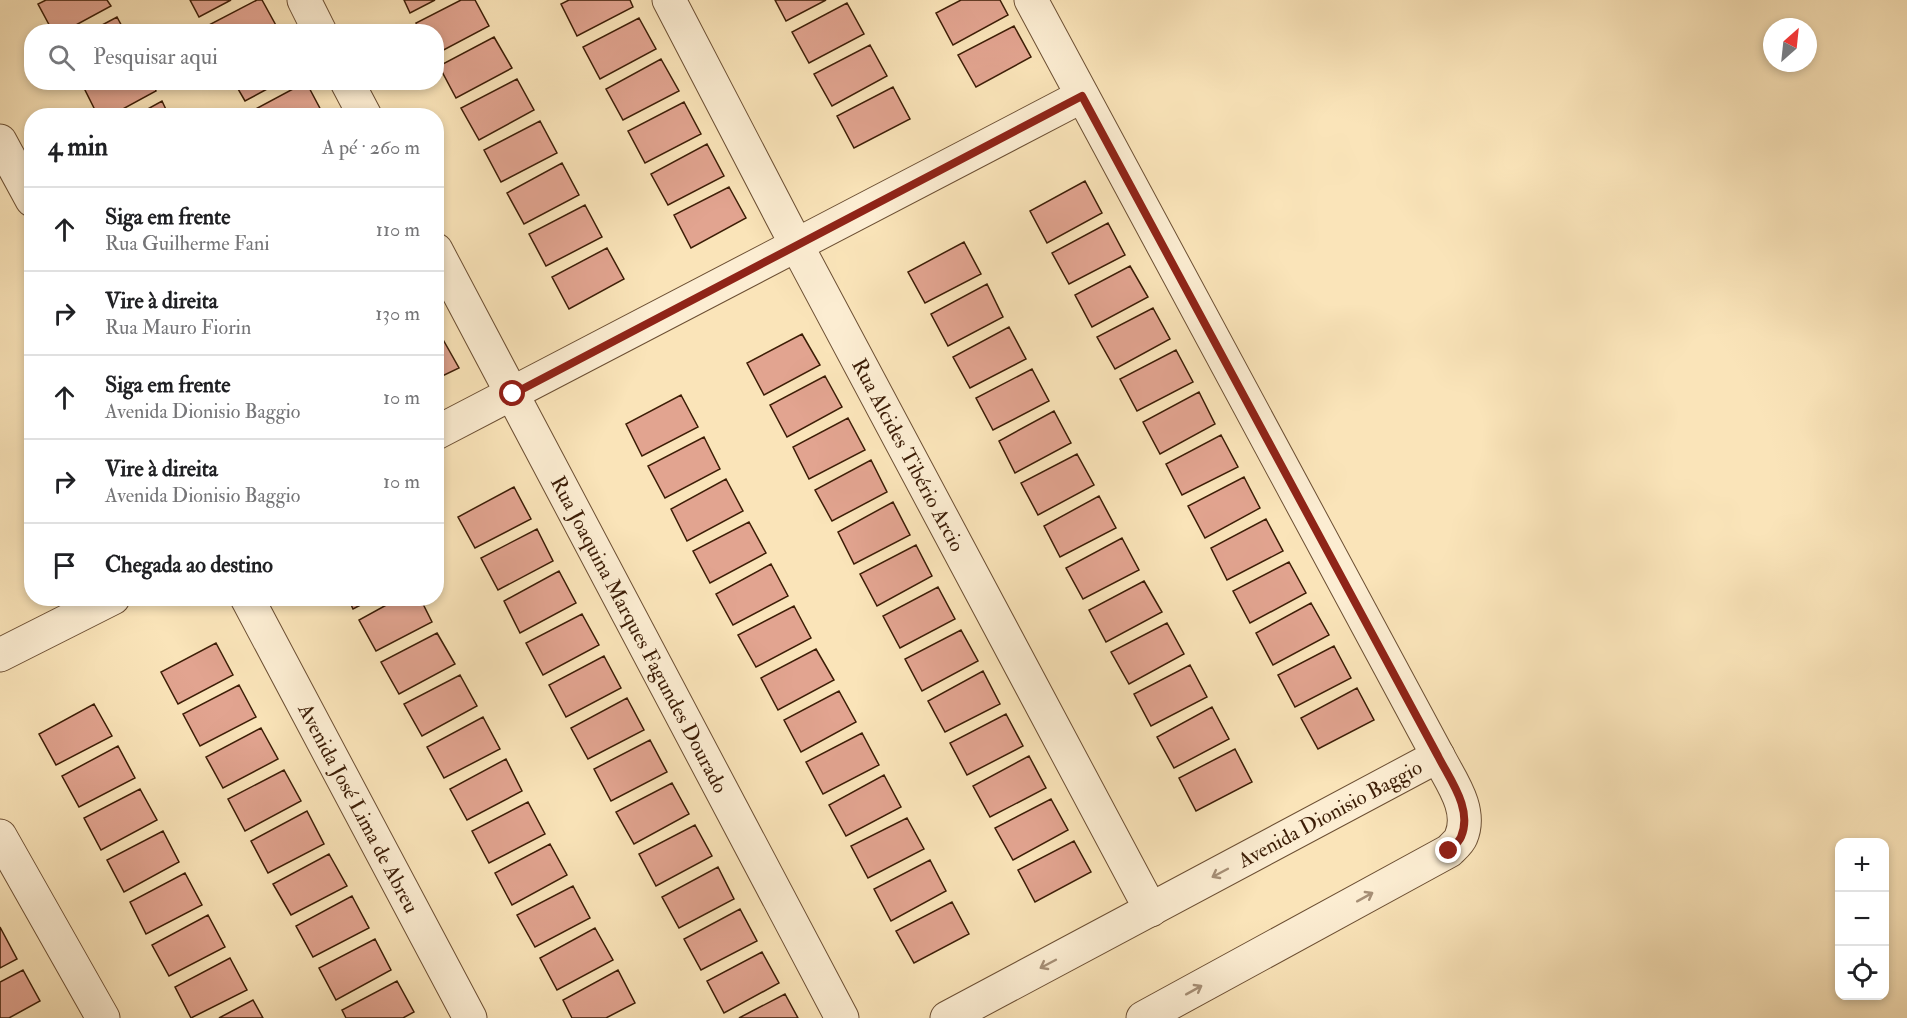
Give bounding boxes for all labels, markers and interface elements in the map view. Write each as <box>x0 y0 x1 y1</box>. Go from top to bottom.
north arrow <box>1763 18 1817 72</box>
search box <box>24 24 444 90</box>
icon: search <box>45 41 78 74</box>
text: Pesquisar aqui <box>93 43 218 71</box>
text: 4 min <box>48 131 108 163</box>
text: A pé · 260 m <box>322 135 420 160</box>
text: Siga em frente <box>105 203 230 231</box>
icon: ahead <box>48 213 81 246</box>
text: 110 m <box>376 217 420 242</box>
text: Rua Guilherme Fani <box>105 231 270 256</box>
text: Vire à direita <box>105 287 218 315</box>
icon: right <box>48 297 81 330</box>
text: 130 m <box>375 301 420 326</box>
text: Rua Mauro Fiorin <box>105 315 251 340</box>
street label: Rua Alcides Tibério Arcio <box>846 354 971 556</box>
text: Siga em frente <box>105 371 230 399</box>
route start <box>499 380 525 406</box>
icon: ahead <box>48 381 81 414</box>
text: 10 m <box>383 385 420 410</box>
text: Avenida Dionisio Baggio <box>105 399 300 424</box>
text: Vire à direita <box>105 455 218 483</box>
icon: right <box>48 465 81 498</box>
text: 10 m <box>383 469 420 494</box>
street label: Rua Joaquina Marques Fagundes Dourado <box>544 471 734 798</box>
text: Avenida Dionisio Baggio <box>105 483 300 508</box>
icon: arrive <box>48 549 81 582</box>
text: Chegada ao destino <box>105 551 273 579</box>
street label: Avenida José Lima de Abreu <box>291 698 425 918</box>
street label: Avenida Dionisio Baggio <box>1232 753 1427 874</box>
route end <box>1435 837 1461 863</box>
map controls <box>1835 838 1889 1000</box>
button: + <box>1835 838 1889 892</box>
one-way arrow <box>1212 867 1229 879</box>
one-way arrow <box>1356 891 1374 902</box>
button: − <box>1835 892 1889 946</box>
button: locate <box>1835 946 1889 1000</box>
one-way arrow <box>1040 958 1057 970</box>
one-way arrow <box>1185 984 1202 996</box>

